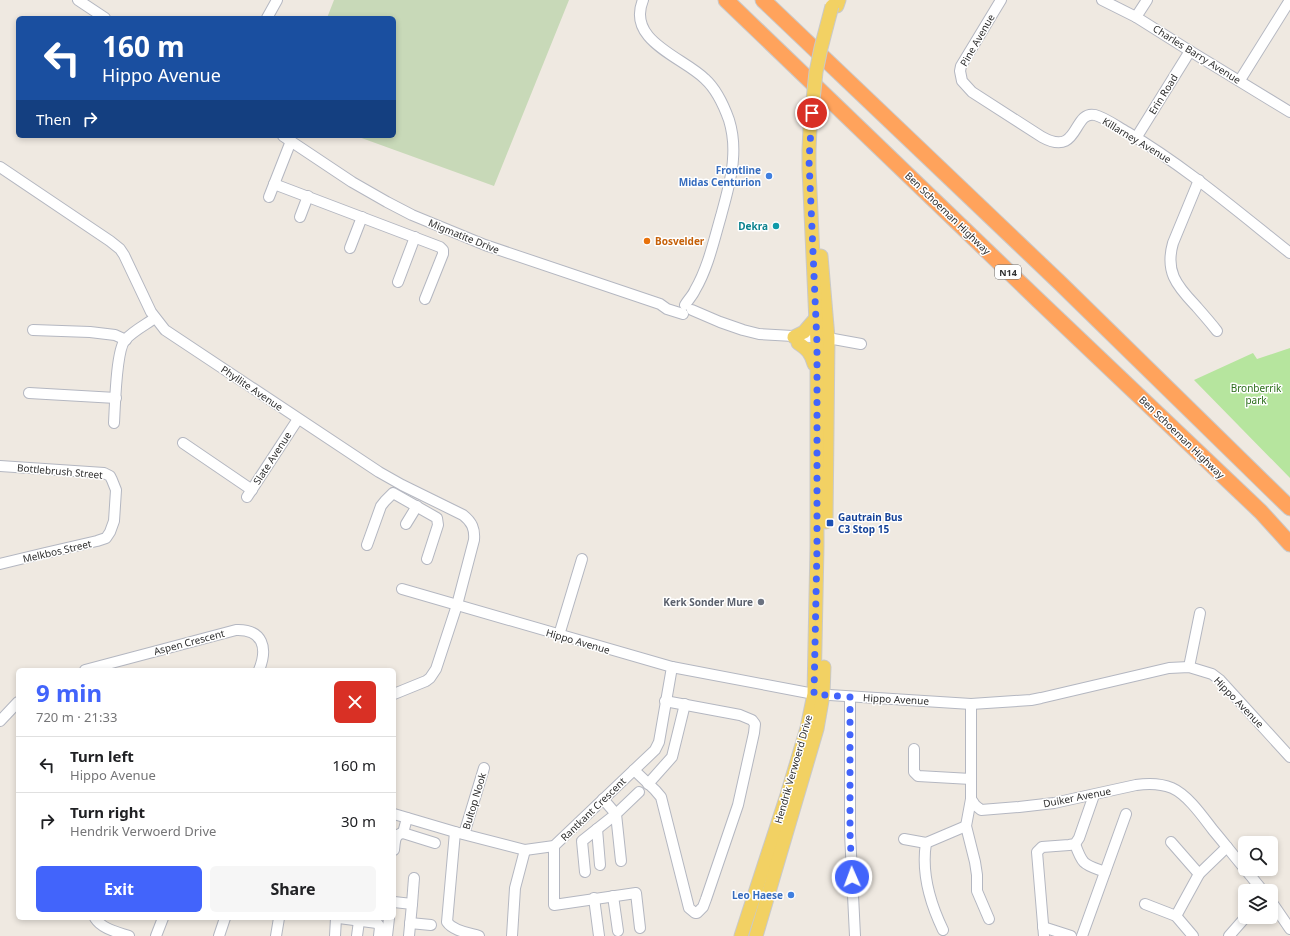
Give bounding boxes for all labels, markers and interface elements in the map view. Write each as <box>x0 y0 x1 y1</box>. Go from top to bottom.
street label: Pine Avenue <box>956 11 998 69</box>
street label: Charles Barry Avenue <box>1150 21 1244 87</box>
text: 160 m <box>102 27 185 65</box>
icon: left <box>36 32 88 84</box>
text: Hippo Avenue <box>102 63 221 87</box>
street label: Erin Road <box>1145 71 1181 117</box>
pin <box>795 96 829 130</box>
icon: arrive <box>801 102 823 124</box>
icon: right <box>79 108 101 130</box>
text: Then <box>36 109 71 129</box>
street label: Killarney Avenue <box>1100 114 1174 166</box>
place label: Frontline Midas Centurion <box>679 163 761 189</box>
street label: Ben Schoeman Highway <box>902 168 994 258</box>
marker: Frontline Midas Centurion <box>764 171 774 181</box>
street label: Migmatite Drive <box>426 215 502 257</box>
place label: Dekra <box>738 219 768 233</box>
marker: Dekra <box>771 221 781 231</box>
place label: Bosvelder <box>655 234 705 248</box>
marker: Bosvelder <box>642 236 652 246</box>
road number: N14 <box>995 265 1021 279</box>
street label: Phyllite Avenue <box>218 362 286 414</box>
park label: Bronberrik park <box>1231 381 1282 407</box>
street label: Ben Schoeman Highway <box>1136 392 1228 482</box>
street label: Slate Avenue <box>250 428 295 487</box>
street label: Bottlebrush Street <box>17 460 104 482</box>
place label: Gautrain Bus C3 Stop 15 <box>838 510 903 536</box>
marker: Gautrain Bus C3 Stop 15 <box>825 518 835 528</box>
street label: Melkbos Street <box>21 536 93 566</box>
place label: Kerk Sonder Mure <box>663 595 753 609</box>
marker: Kerk Sonder Mure <box>756 597 766 607</box>
street label: Hippo Avenue <box>544 625 612 657</box>
street label: Aspen Crescent <box>152 626 226 658</box>
street label: Hippo Avenue <box>1211 673 1267 731</box>
text: 9 min <box>36 676 102 709</box>
button: close <box>334 681 376 723</box>
street label: Hippo Avenue <box>863 690 930 708</box>
text: 720 m · 21:33 <box>36 708 117 726</box>
street label: Hendrik Verwoerd Drive <box>771 713 815 825</box>
text: Turn left <box>70 746 134 766</box>
icon: left <box>36 754 58 776</box>
text: 160 m <box>332 755 376 775</box>
text: Hippo Avenue <box>70 766 156 784</box>
street label: Bultop Nook <box>459 770 489 831</box>
street label: Rantkant Crescent <box>557 774 629 844</box>
street label: Duiker Avenue <box>1042 783 1112 810</box>
text: Turn right <box>70 802 145 822</box>
icon: right <box>36 810 58 832</box>
text: 30 m <box>341 811 376 831</box>
text: Hendrik Verwoerd Drive <box>70 822 216 840</box>
map controls <box>1238 836 1278 924</box>
button: search <box>1238 836 1278 876</box>
position arrow <box>831 856 873 898</box>
button: Exit <box>36 866 202 912</box>
button: Share <box>210 866 376 912</box>
button: layers <box>1238 884 1278 924</box>
place label: Leo Haese <box>732 888 783 902</box>
marker: Leo Haese <box>786 890 796 900</box>

